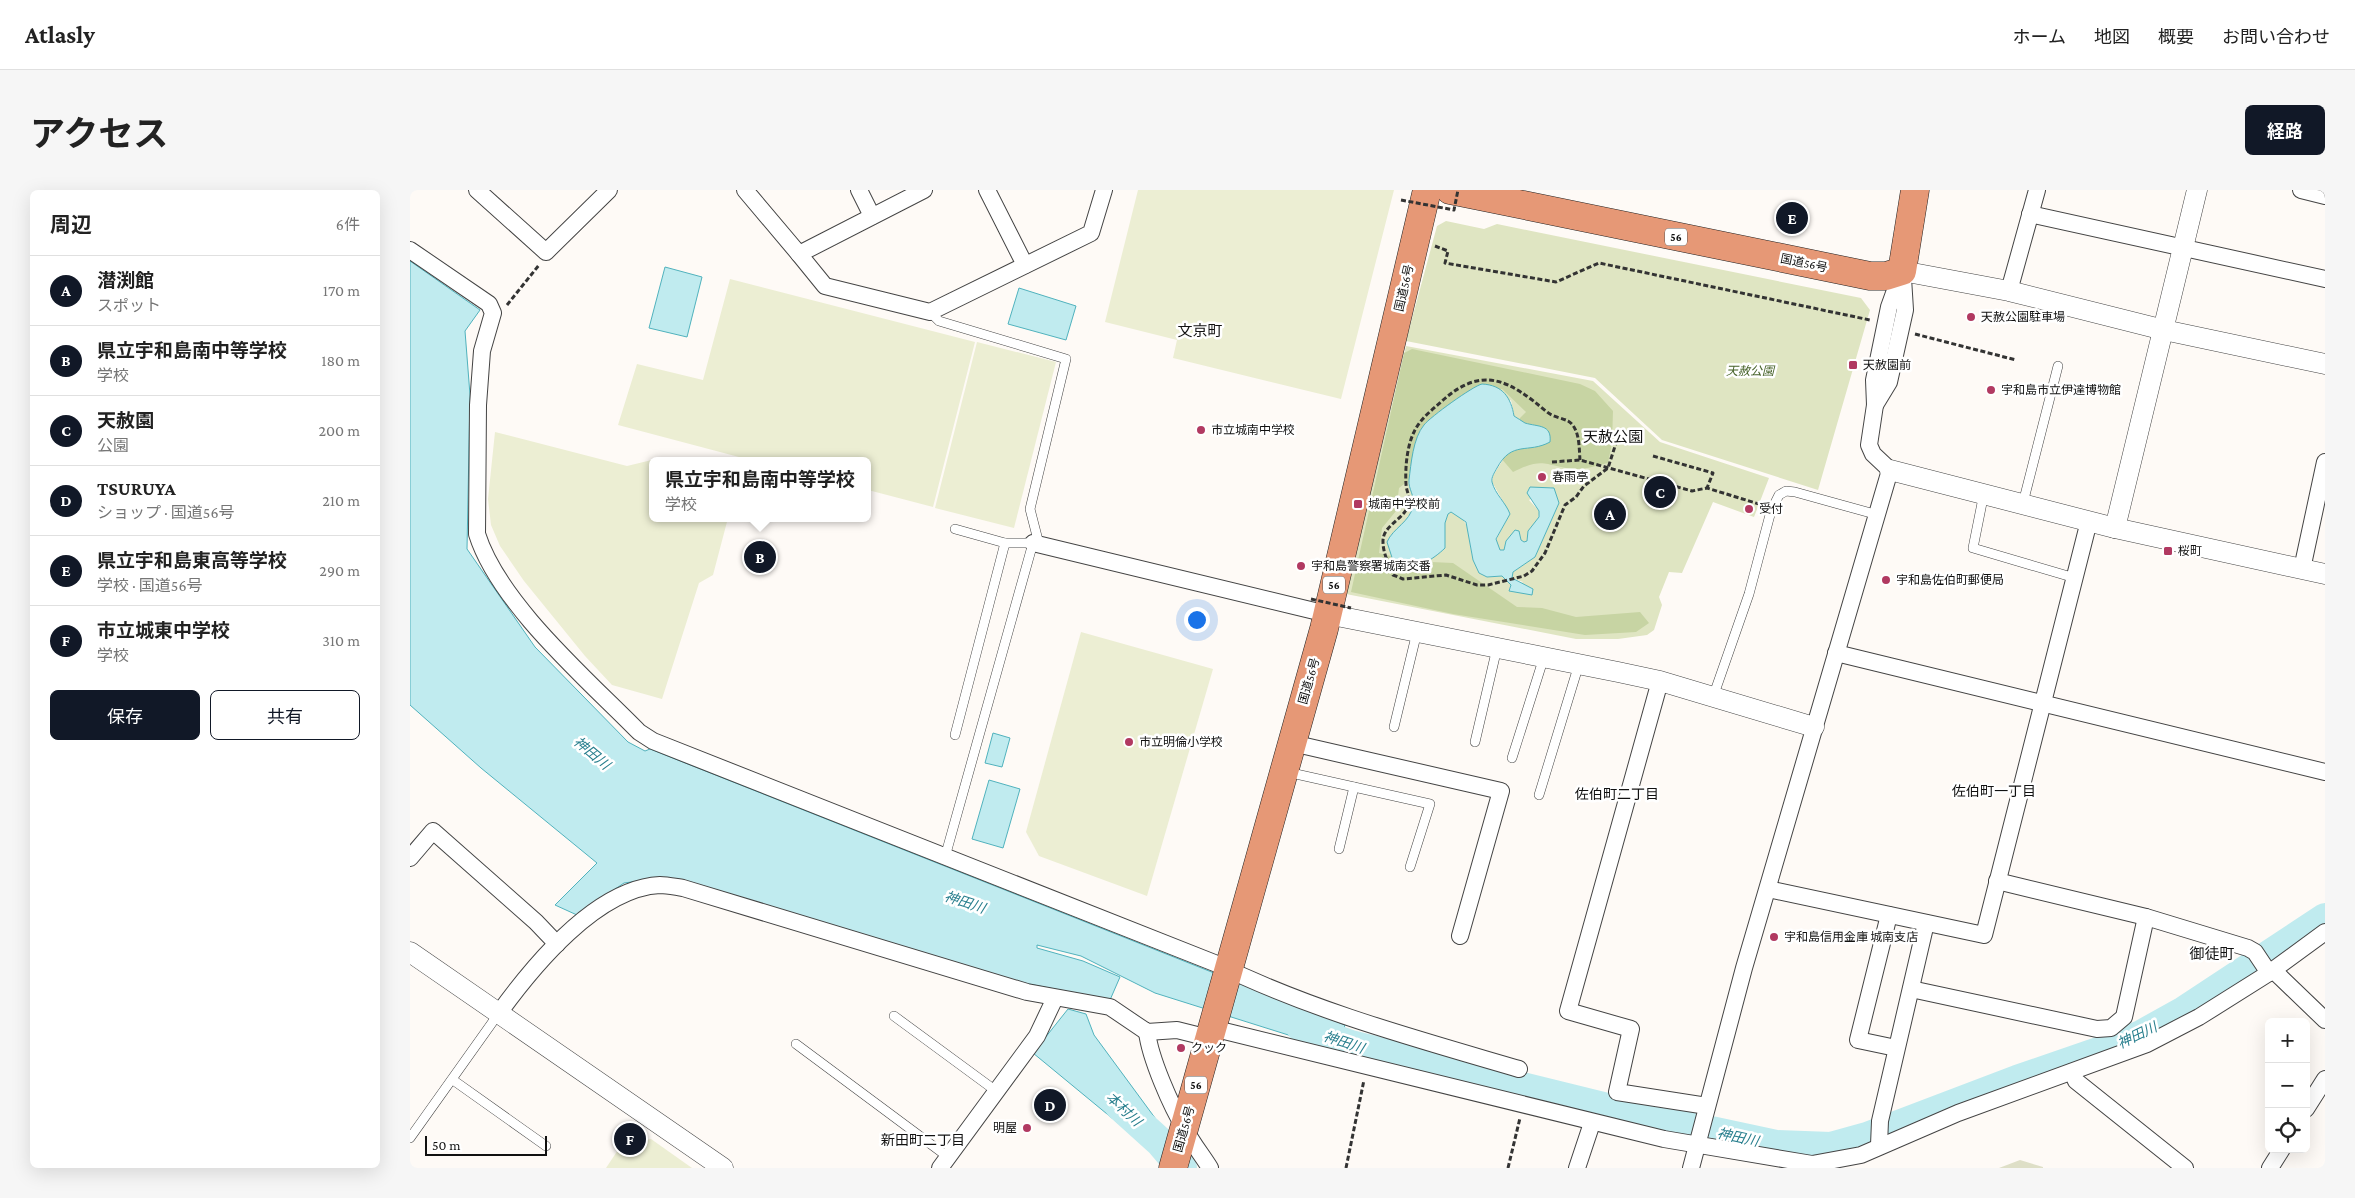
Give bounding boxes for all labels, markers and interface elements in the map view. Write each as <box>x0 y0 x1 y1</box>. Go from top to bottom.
text: Atlasly <box>25 21 95 48</box>
text: ホーム <box>2013 27 2066 47</box>
text: 地図 <box>2094 27 2130 47</box>
text: 概要 <box>2158 27 2194 47</box>
text: お問い合わせ <box>2222 27 2330 47</box>
button: 経路 <box>2245 105 2325 155</box>
text: アクセス <box>30 115 168 154</box>
pin: E <box>1776 199 1808 237</box>
text: 周辺 <box>50 213 92 237</box>
text: 6件 <box>336 216 360 233</box>
road number: 56 <box>1665 228 1687 246</box>
street label: 国道56号 <box>1779 251 1829 275</box>
street label: 国道56号 <box>1392 263 1416 313</box>
text: 潜渕館 <box>97 270 154 291</box>
text: A <box>61 282 71 299</box>
text: 170 m <box>323 282 360 299</box>
text: スポット <box>97 297 161 314</box>
place label: 天赦公園駐車場 <box>1981 310 2065 324</box>
marker: 天赦公園駐車場 <box>1965 311 1977 323</box>
district label: 文京町 <box>1177 323 1223 339</box>
text: 県立宇和島南中等学校 <box>97 340 287 361</box>
text: B <box>61 352 71 369</box>
text: 180 m <box>321 352 360 369</box>
place label: 天赦園前 <box>1863 358 1911 372</box>
marker: 天赦園前 <box>1847 359 1859 371</box>
park label: 天赦公園 <box>1726 364 1776 378</box>
text: 学校 <box>97 367 129 384</box>
place label: 宇和島市立伊達博物館 <box>2001 383 2121 397</box>
marker: 宇和島市立伊達博物館 <box>1985 384 1997 396</box>
text: 天赦園 <box>97 410 154 431</box>
text: C <box>61 422 71 439</box>
text: 200 m <box>318 422 360 439</box>
place label: 市立城南中学校 <box>1211 423 1295 437</box>
marker: 市立城南中学校 <box>1195 424 1207 436</box>
district label: 天赦公園 <box>1583 429 1643 445</box>
text: 公園 <box>97 437 129 454</box>
popup <box>649 457 871 522</box>
text: 県立宇和島南中等学校 <box>665 469 855 490</box>
place label: 春雨亭 <box>1552 470 1588 484</box>
marker: 春雨亭 <box>1536 471 1548 483</box>
pin: C <box>1644 473 1676 511</box>
text: TSURUYA <box>97 478 176 499</box>
text: D <box>60 492 72 509</box>
text: 210 m <box>322 492 360 509</box>
pin: A <box>1594 495 1626 533</box>
text: 学校 <box>665 496 697 513</box>
place label: 城南中学校前 <box>1368 497 1440 511</box>
marker: 城南中学校前 <box>1352 498 1364 510</box>
place label: 受付 <box>1759 502 1783 516</box>
marker: 受付 <box>1743 503 1755 515</box>
text: ショップ · 国道56号 <box>97 504 235 521</box>
pin: B <box>744 538 776 576</box>
place label: 桜町 <box>2178 544 2202 558</box>
marker: 桜町 <box>2162 545 2174 557</box>
text: 県立宇和島東高等学校 <box>97 550 287 571</box>
place label: 宇和島警察署城南交番 <box>1311 559 1431 573</box>
marker: 宇和島警察署城南交番 <box>1295 560 1307 572</box>
text: E <box>61 562 71 579</box>
text: 290 m <box>319 562 360 579</box>
place label: 宇和島佐伯町郵便局 <box>1896 573 2004 587</box>
marker: 宇和島佐伯町郵便局 <box>1880 574 1892 586</box>
road number: 56 <box>1323 576 1345 594</box>
text: 学校 · 国道56号 <box>97 577 203 594</box>
your location <box>1184 607 1210 633</box>
text: 市立城東中学校 <box>97 620 230 641</box>
text: F <box>62 632 70 649</box>
text: 310 m <box>322 632 360 649</box>
text: 学校 <box>97 647 129 664</box>
street label: 国道56号 <box>1296 656 1322 706</box>
button: 保存 <box>50 690 200 740</box>
button: 共有 <box>210 690 360 740</box>
water label: 神田川 <box>571 733 615 774</box>
place label: 市立明倫小学校 <box>1139 735 1223 749</box>
marker: 市立明倫小学校 <box>1123 736 1135 748</box>
district label: 佐伯町一丁目 <box>1952 783 2036 799</box>
district label: 佐伯町二丁目 <box>1575 786 1659 802</box>
water label: 神田川 <box>943 888 989 917</box>
place label: 宇和島信用金庫 城南支店 <box>1784 930 1918 944</box>
marker: 宇和島信用金庫 城南支店 <box>1768 931 1780 943</box>
district label: 御徒町 <box>2189 946 2235 962</box>
water label: 神田川 <box>2115 1018 2161 1051</box>
map controls <box>2265 1018 2310 1153</box>
button: + <box>2265 1018 2310 1063</box>
water label: 神田川 <box>1322 1028 1368 1057</box>
place label: クック <box>1191 1041 1227 1055</box>
marker: クック <box>1175 1042 1187 1054</box>
button: − <box>2265 1063 2310 1108</box>
road number: 56 <box>1185 1076 1207 1094</box>
pin: D <box>1034 1086 1066 1124</box>
water label: 本村川 <box>1103 1089 1146 1131</box>
street label: 国道56号 <box>1171 1104 1197 1154</box>
button: locate <box>2265 1108 2310 1153</box>
pin: F <box>614 1120 646 1158</box>
place label: 明屋 <box>993 1121 1017 1135</box>
marker: 明屋 <box>1021 1122 1033 1134</box>
water label: 神田川 <box>1716 1125 1762 1150</box>
district label: 新田町二丁目 <box>881 1132 965 1148</box>
scale bar <box>425 1133 548 1156</box>
text: 50 m <box>432 1137 460 1153</box>

